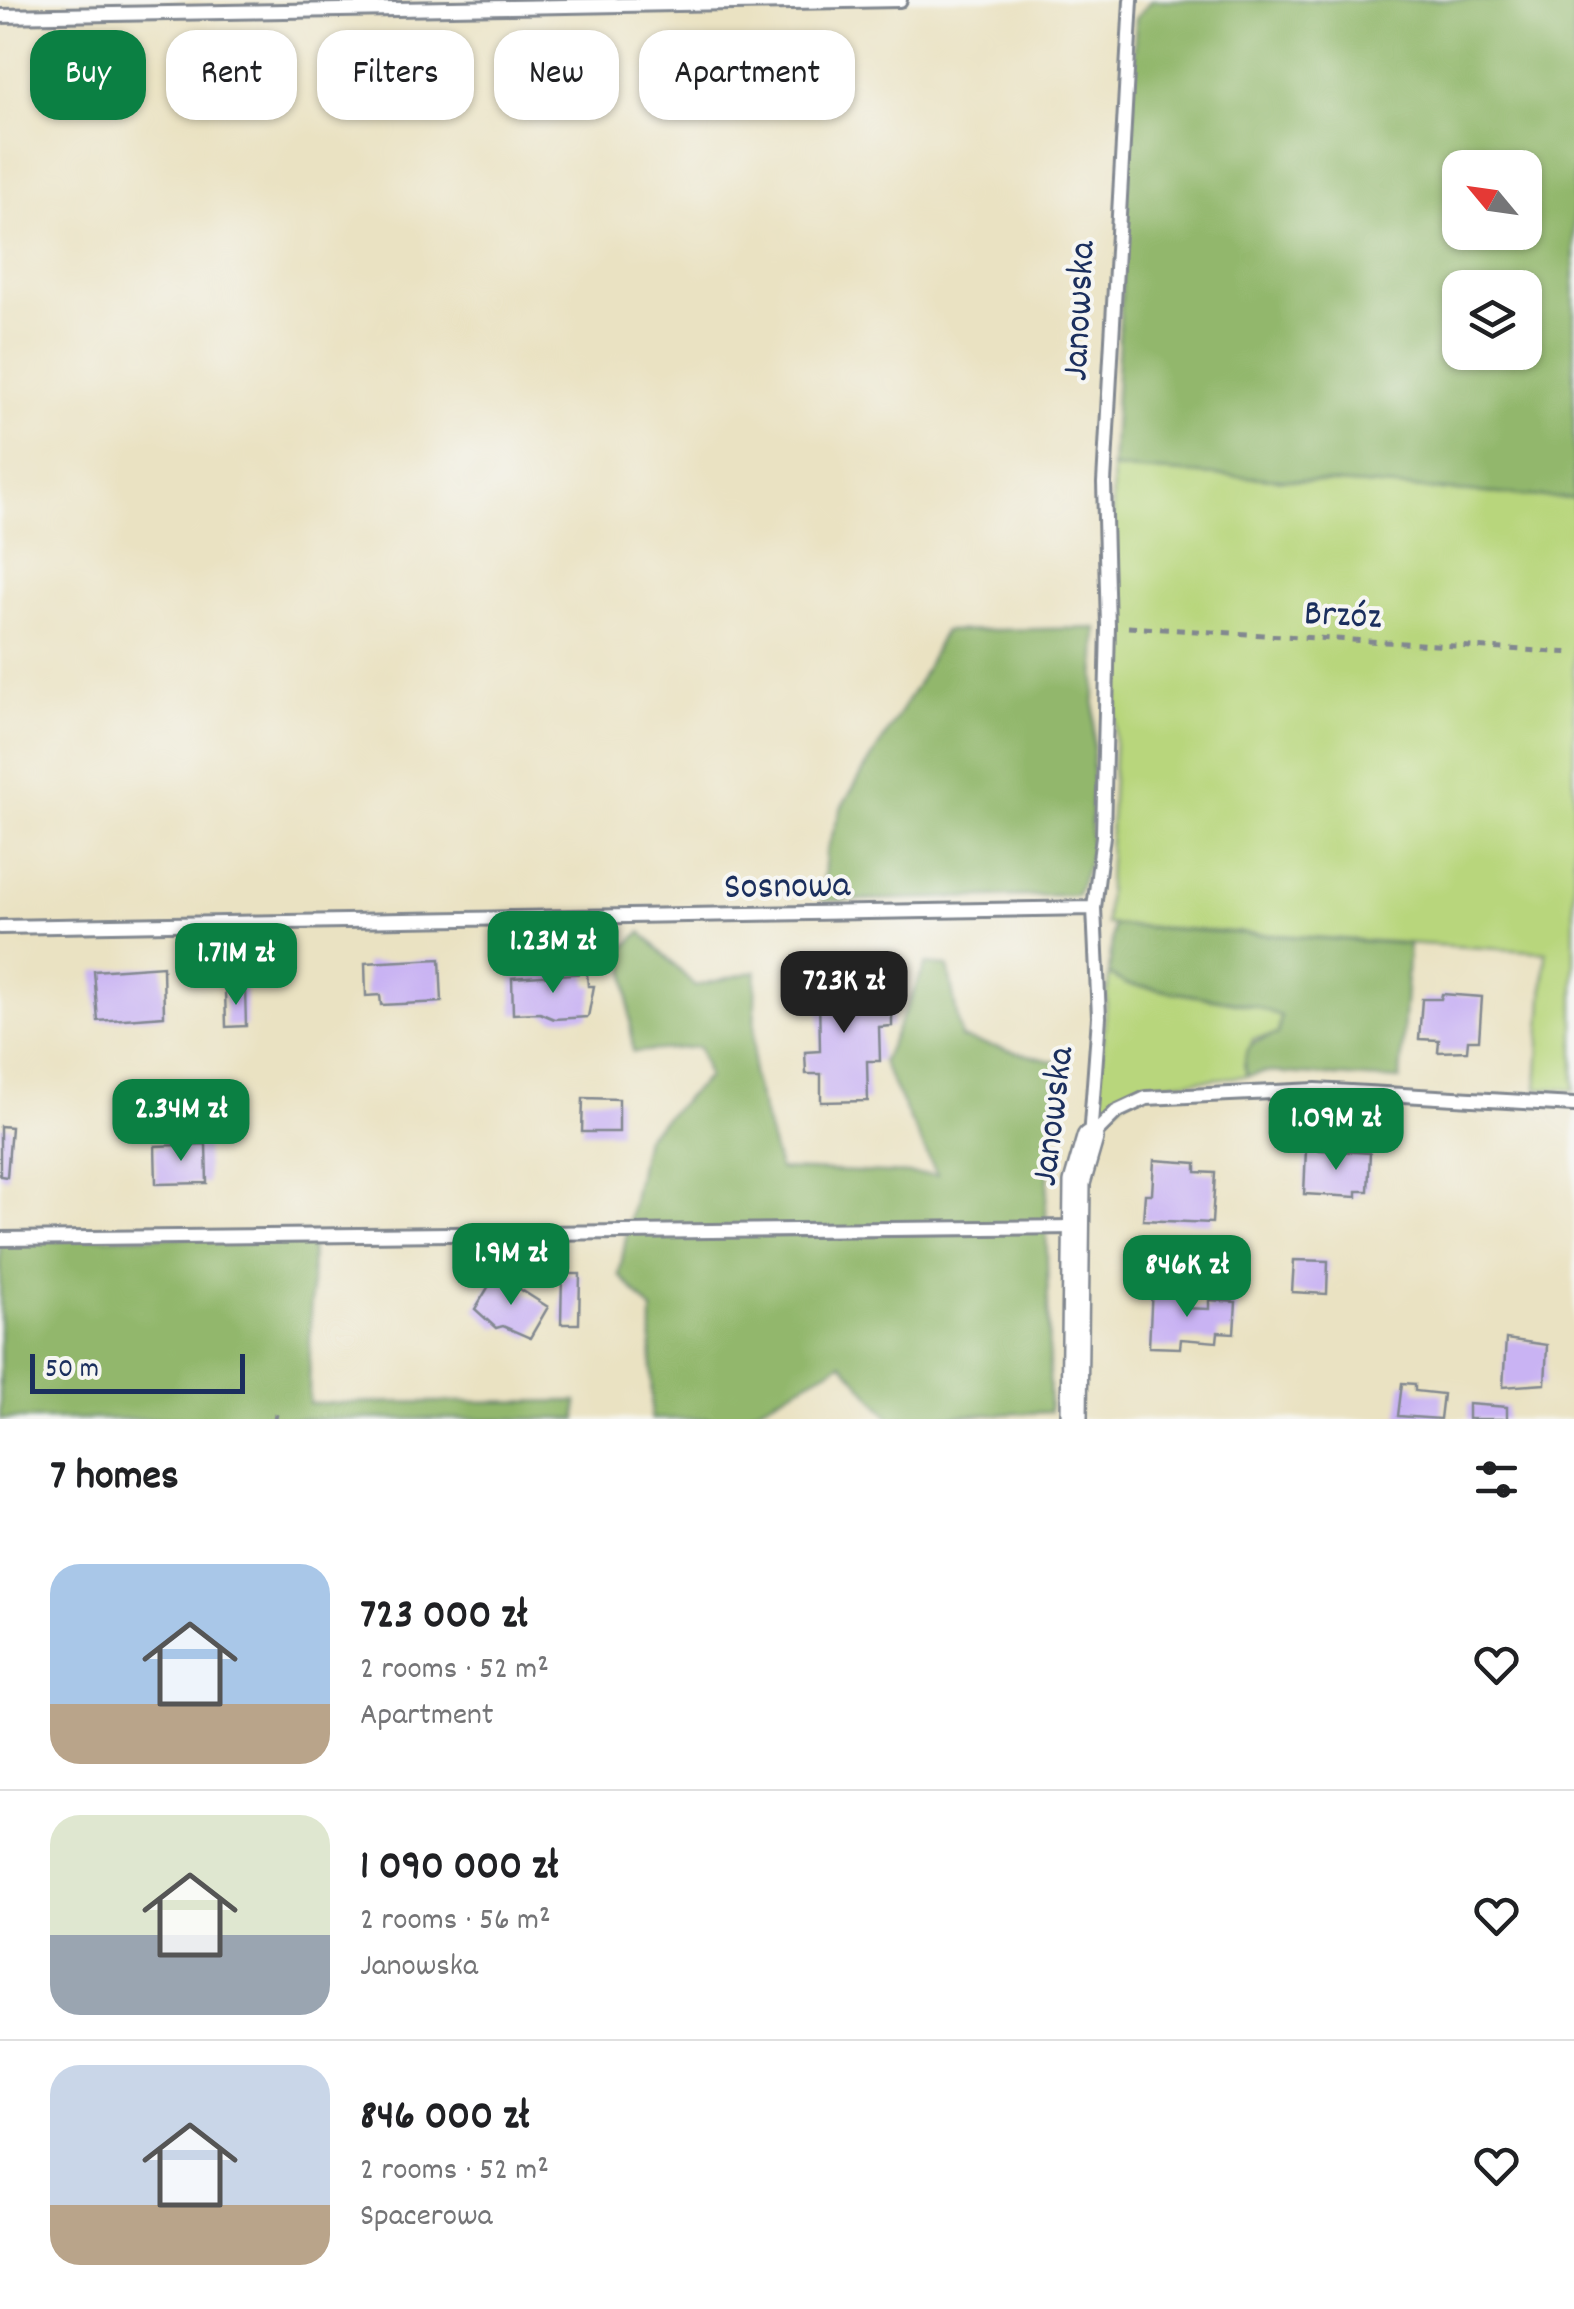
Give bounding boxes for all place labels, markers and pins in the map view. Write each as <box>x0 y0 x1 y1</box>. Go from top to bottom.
pin: 1.23M zł <box>450 911 656 996</box>
pin: 1.71M zł <box>133 923 339 1008</box>
pin: 723K zł <box>752 951 936 1036</box>
pin: 2.34M zł <box>78 1079 284 1164</box>
pin: 1.09M zł <box>1233 1088 1439 1173</box>
pin: 1.9M zł <box>419 1223 603 1308</box>
pin: 846K zł <box>1095 1235 1279 1320</box>

